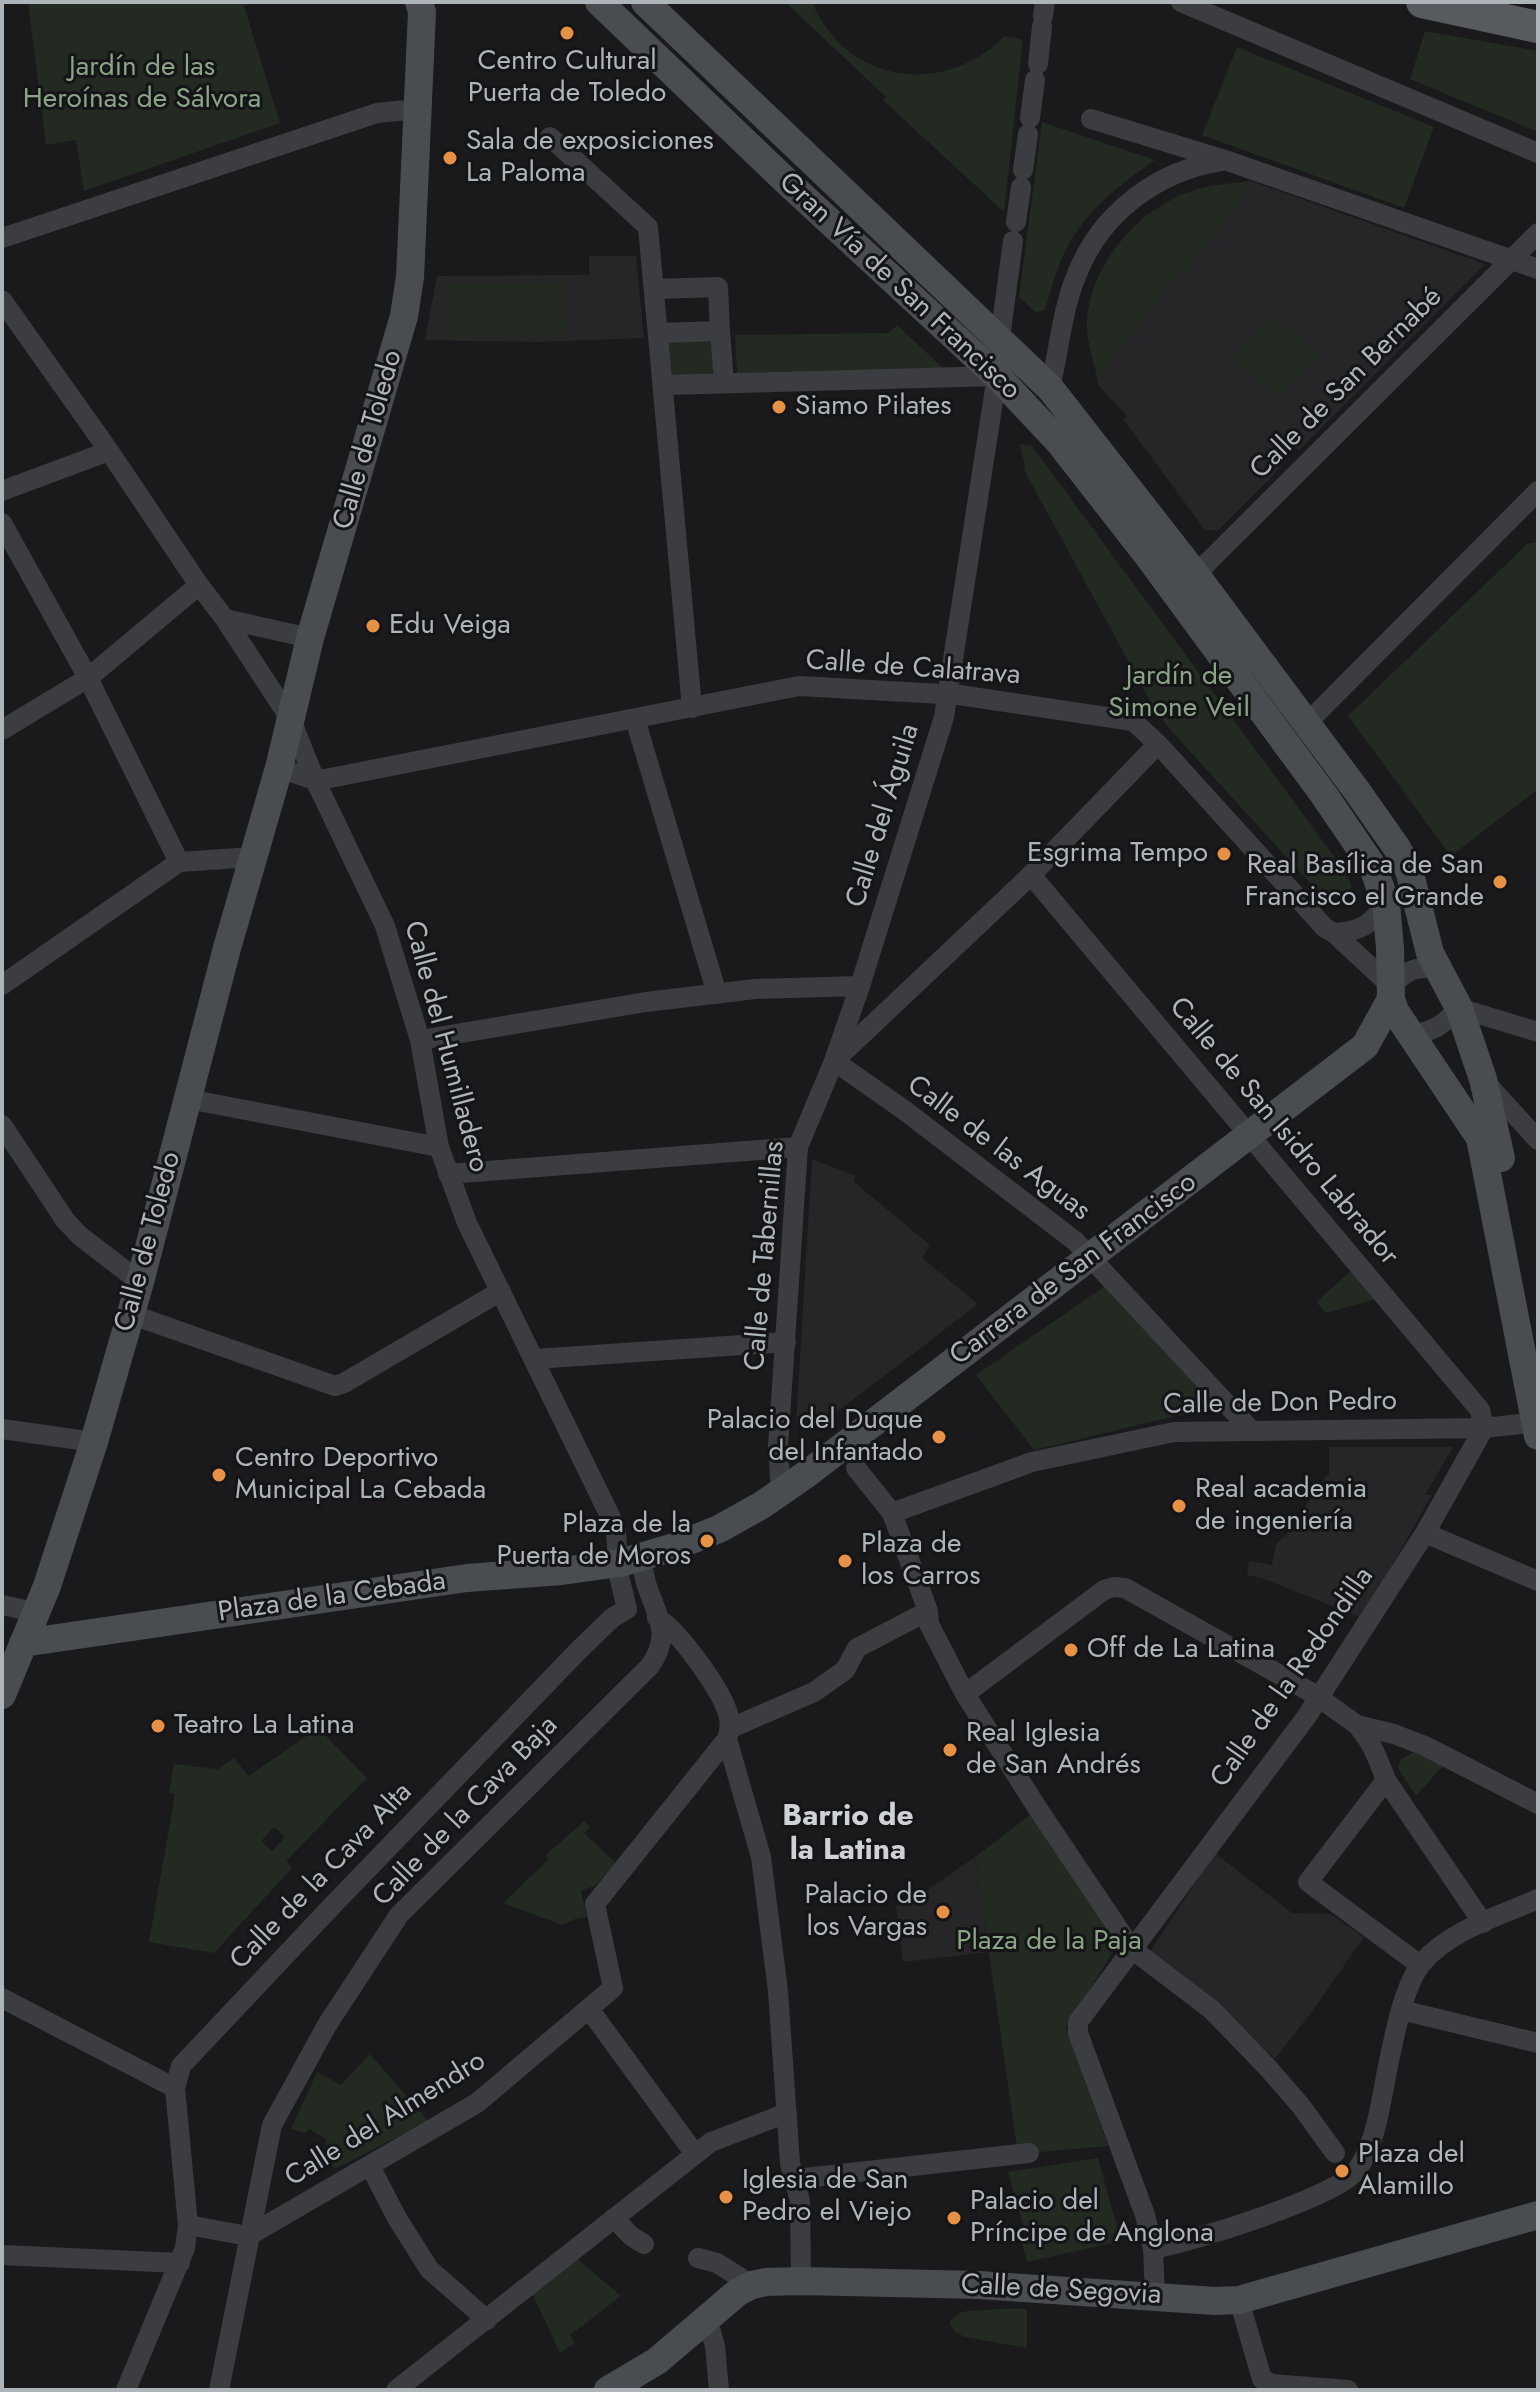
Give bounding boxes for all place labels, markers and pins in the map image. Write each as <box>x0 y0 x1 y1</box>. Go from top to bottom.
marker: Centro Cultural Puerta de Toledo <box>558 24 576 42</box>
place label: Centro Cultural Puerta de Toledo <box>468 45 666 111</box>
place label: Sala de exposiciones La Paloma <box>466 125 714 191</box>
marker: Sala de exposiciones La Paloma <box>441 149 459 167</box>
place label: Siamo Pilates <box>795 390 952 424</box>
marker: Siamo Pilates <box>770 398 788 416</box>
place label: Edu Veiga <box>389 609 511 643</box>
marker: Edu Veiga <box>364 617 382 635</box>
place label: Esgrima Tempo <box>1027 837 1208 871</box>
marker: Esgrima Tempo <box>1215 845 1233 863</box>
place label: Real Basílica de San Francisco el Grande <box>1245 849 1484 915</box>
marker: Real Basílica de San Francisco el Grande <box>1491 873 1509 891</box>
place label: Palacio del Duque del Infantado <box>707 1404 923 1470</box>
marker: Palacio del Duque del Infantado <box>930 1428 948 1446</box>
place label: Centro Deportivo Municipal La Cebada <box>235 1442 486 1508</box>
marker: Centro Deportivo Municipal La Cebada <box>210 1466 228 1484</box>
place label: Real academia de ingeniería <box>1195 1473 1367 1539</box>
marker: Real academia de ingeniería <box>1170 1497 1188 1515</box>
place label: Plaza de la Puerta de Moros <box>496 1508 691 1574</box>
place label: Plaza de los Carros <box>861 1528 980 1594</box>
marker: Plaza de la Puerta de Moros <box>698 1532 716 1550</box>
marker: Plaza de los Carros <box>836 1552 854 1570</box>
place label: Off de La Latina <box>1087 1633 1275 1667</box>
marker: Off de La Latina <box>1062 1641 1080 1659</box>
place label: Teatro La Latina <box>174 1709 354 1743</box>
marker: Teatro La Latina <box>149 1717 167 1735</box>
place label: Real Iglesia de San Andrés <box>966 1717 1141 1783</box>
marker: Real Iglesia de San Andrés <box>941 1741 959 1759</box>
place label: Palacio de los Vargas <box>804 1879 927 1945</box>
marker: Palacio de los Vargas <box>934 1903 952 1921</box>
place label: Plaza del Alamillo <box>1358 2138 1465 2204</box>
marker: Plaza del Alamillo <box>1333 2162 1351 2180</box>
place label: Iglesia de San Pedro el Viejo <box>742 2164 911 2230</box>
place label: Palacio del Príncipe de Anglona <box>970 2185 1214 2251</box>
marker: Iglesia de San Pedro el Viejo <box>717 2188 735 2206</box>
marker: Palacio del Príncipe de Anglona <box>945 2209 963 2227</box>

